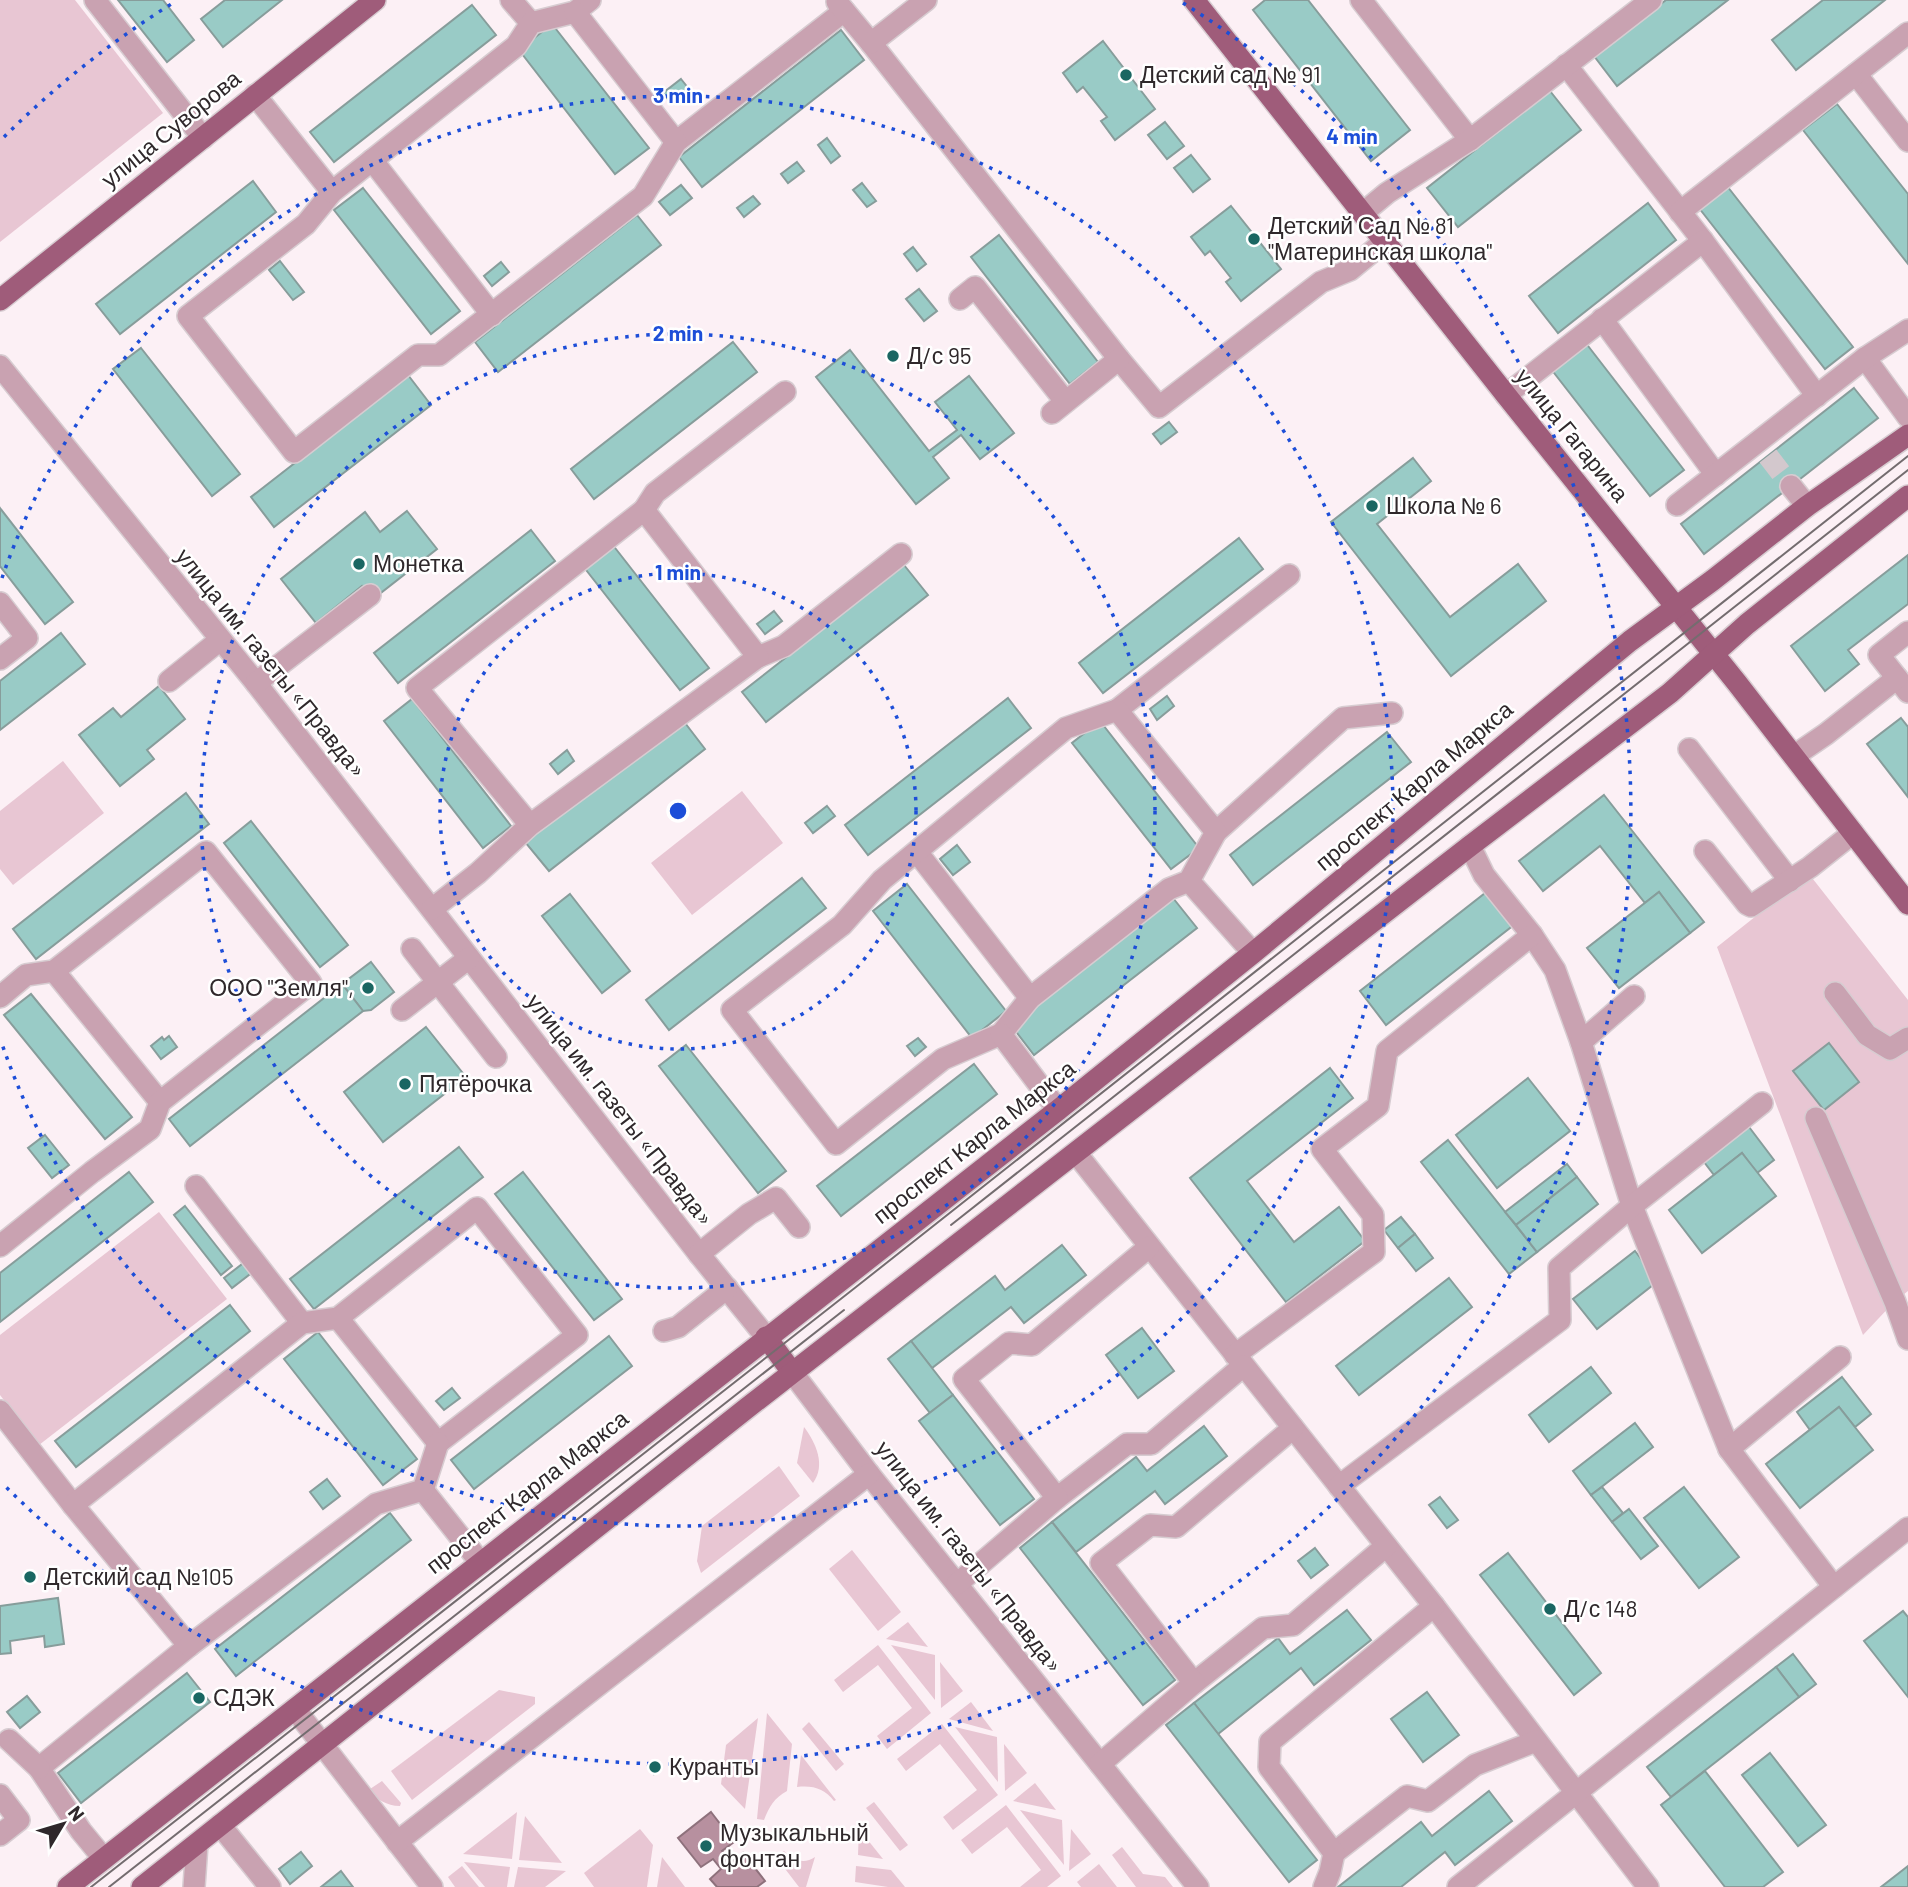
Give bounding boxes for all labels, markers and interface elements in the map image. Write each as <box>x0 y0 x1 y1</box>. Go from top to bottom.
place label: Детский сад № 91 <box>1140 60 1321 88</box>
street label: улица Суворова <box>95 63 246 193</box>
marker: Детский сад № 91 <box>1118 67 1134 83</box>
text: 3 min <box>653 82 703 107</box>
text: 4 min <box>1326 123 1378 148</box>
place label: Детский Сад № 81 "Материнская школа" <box>1268 211 1492 265</box>
marker: Детский Сад № 81 "Материнская школа" <box>1246 231 1262 247</box>
text: 2 min <box>653 320 703 345</box>
place label: Д/с 95 <box>907 341 972 369</box>
marker: Д/с 95 <box>885 348 901 364</box>
street label: улица Гагарина <box>1510 362 1635 507</box>
place label: Школа № 6 <box>1386 491 1502 519</box>
marker: Школа № 6 <box>1364 498 1380 514</box>
street label: улица им. газеты «Правда» <box>171 542 373 783</box>
place label: Монетка <box>373 549 464 577</box>
marker: Монетка <box>351 556 367 572</box>
text: 1 min <box>655 559 701 584</box>
street label: проспект Карла Маркса <box>1309 694 1518 876</box>
centre of rings <box>666 799 690 823</box>
place label: ООО "Земля", <box>209 973 354 1001</box>
marker: ООО "Земля", <box>360 980 376 996</box>
street label: улица им. газеты «Правда» <box>521 988 720 1231</box>
street label: проспект Карла Маркса <box>867 1053 1080 1229</box>
place label: Пятёрочка <box>419 1069 532 1097</box>
marker: Пятёрочка <box>397 1076 413 1092</box>
street label: проспект Карла Маркса <box>420 1403 633 1579</box>
street label: улица им. газеты «Правда» <box>870 1435 1069 1678</box>
place label: Детский сад №105 <box>44 1562 234 1590</box>
marker: Детский сад №105 <box>22 1569 38 1585</box>
place label: Д/с 148 <box>1564 1594 1638 1622</box>
marker: Д/с 148 <box>1542 1601 1558 1617</box>
place label: СДЭК <box>213 1683 275 1711</box>
marker: СДЭК <box>191 1690 207 1706</box>
place label: Куранты <box>669 1752 759 1780</box>
marker: Куранты <box>647 1759 663 1775</box>
north arrow <box>28 1789 98 1859</box>
text: N <box>64 1801 90 1825</box>
place label: Музыкальный фонтан <box>720 1818 869 1872</box>
marker: Музыкальный фонтан <box>698 1838 714 1854</box>

